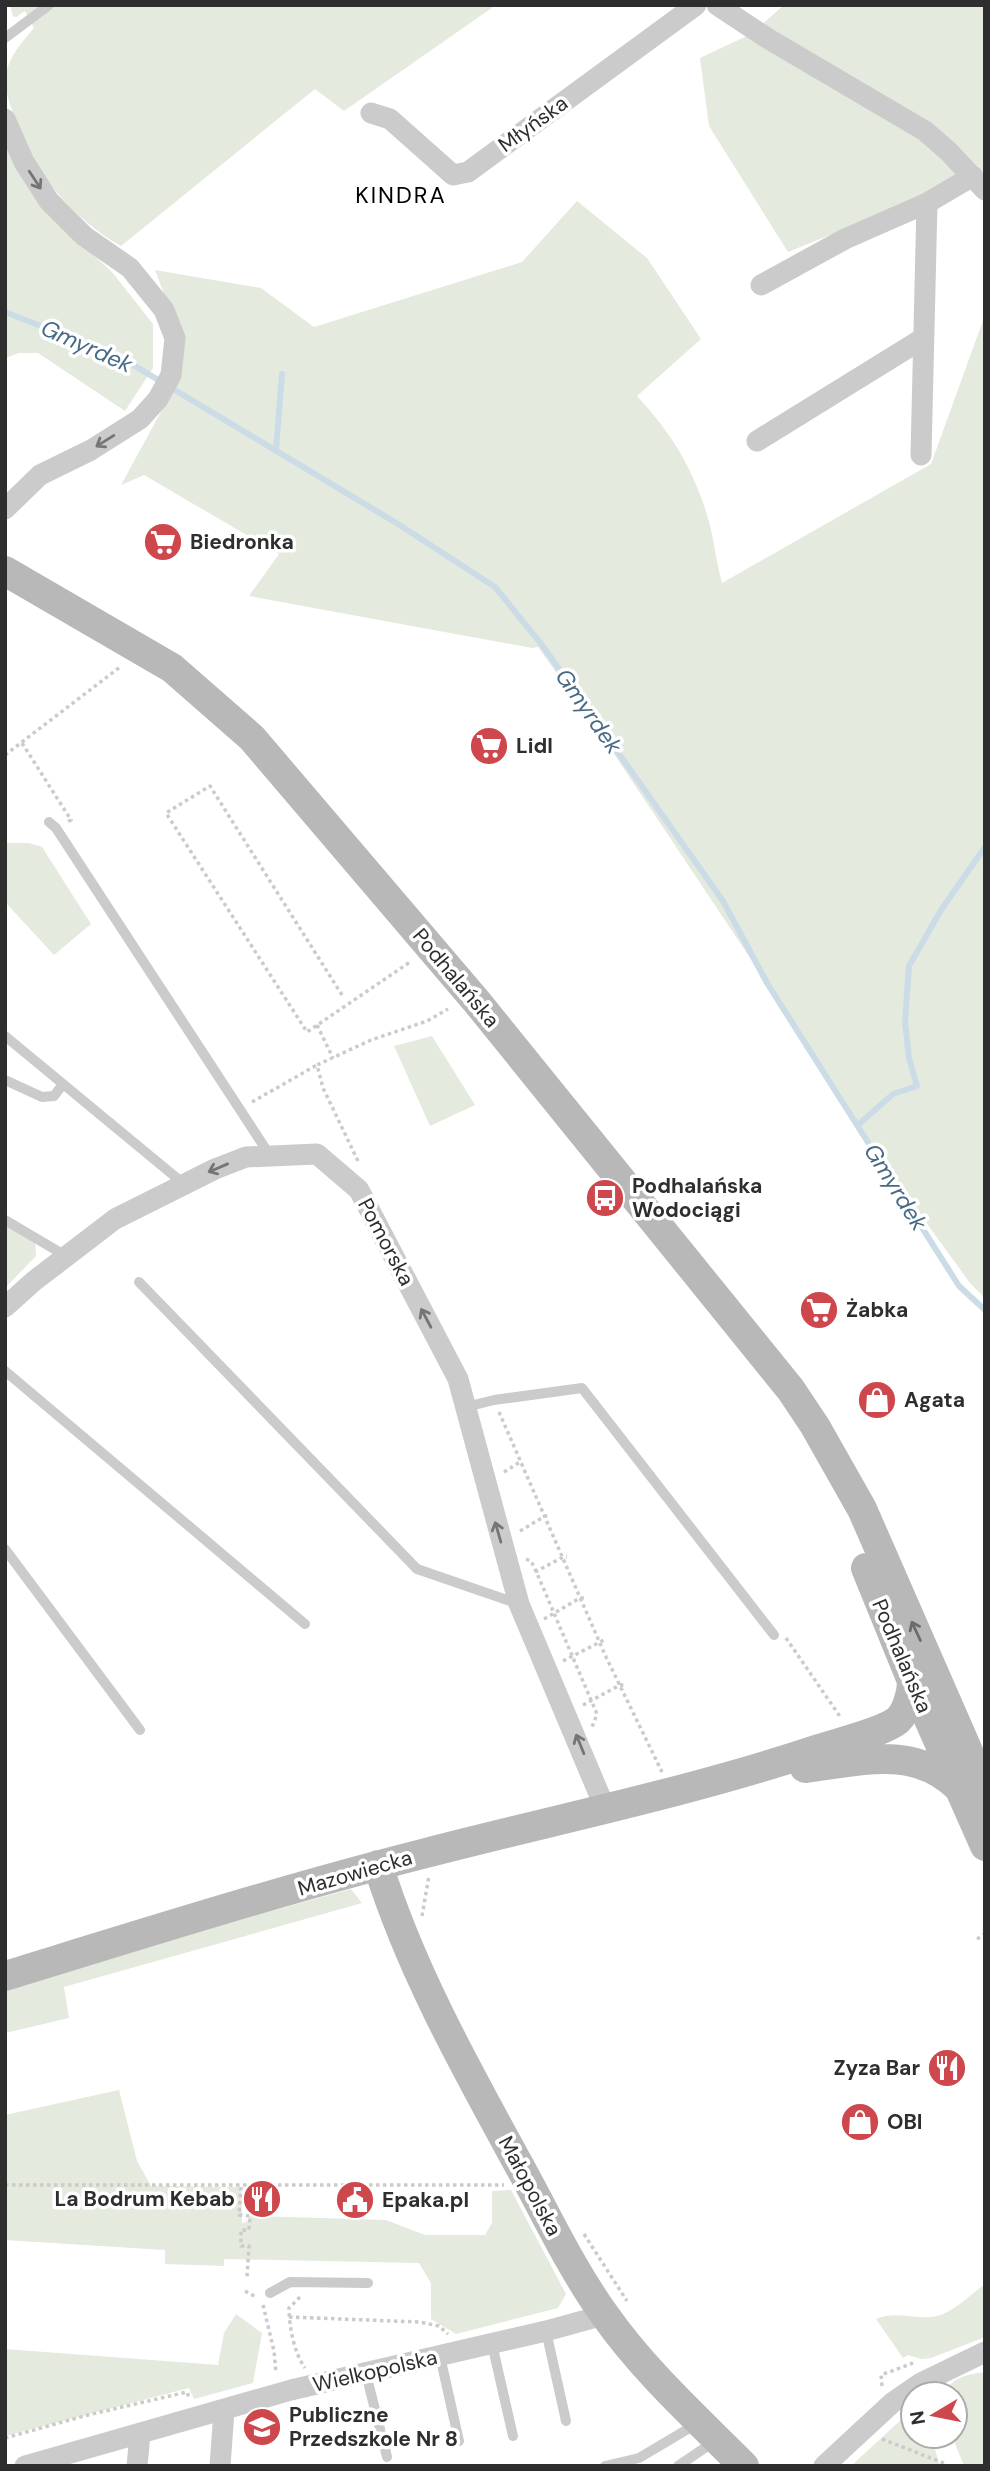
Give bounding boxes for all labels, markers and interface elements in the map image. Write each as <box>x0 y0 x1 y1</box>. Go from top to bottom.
street label: Młyńska <box>493 89 573 159</box>
one-way arrow <box>28 170 43 189</box>
district label: KINDRA <box>355 180 447 210</box>
water label: Gmyrdek <box>36 312 138 380</box>
one-way arrow <box>96 435 116 449</box>
supermarket icon: Biedronka <box>142 521 184 563</box>
place label: Biedronka <box>190 528 294 556</box>
water label: Gmyrdek <box>549 662 629 760</box>
supermarket icon: Lidl <box>468 725 510 767</box>
place label: Lidl <box>516 732 553 760</box>
street label: Podhalańska <box>406 923 506 1033</box>
water label: Gmyrdek <box>857 1138 935 1236</box>
one-way arrow <box>208 1162 229 1175</box>
place label: Podhalańska Wodociągi <box>632 1172 762 1224</box>
bus stop icon: Podhalańska Wodociągi <box>584 1177 626 1219</box>
street label: Pomorska <box>351 1193 421 1291</box>
supermarket icon: Żabka <box>798 1289 840 1331</box>
place label: Żabka <box>846 1296 908 1324</box>
one-way arrow <box>418 1308 432 1329</box>
shop icon: Agata <box>856 1379 898 1421</box>
place label: Agata <box>904 1386 965 1414</box>
one-way arrow <box>491 1522 504 1544</box>
street label: Podhalańska <box>865 1595 939 1717</box>
one-way arrow <box>909 1621 922 1642</box>
one-way arrow <box>572 1734 585 1756</box>
street label: Mazowiecka <box>295 1843 415 1903</box>
restaurant icon: Zyza Bar <box>926 2047 968 2089</box>
place label: Zyza Bar <box>833 2054 920 2082</box>
shop icon: OBI <box>839 2101 881 2143</box>
place label: OBI <box>887 2108 923 2136</box>
street label: Małopolska <box>492 2131 568 2241</box>
restaurant icon: La Bodrum Kebab <box>241 2178 283 2220</box>
public building icon: Epaka.pl <box>334 2179 376 2221</box>
place label: La Bodrum Kebab <box>55 2185 235 2213</box>
place label: Epaka.pl <box>382 2186 469 2214</box>
street label: Wielkopolska <box>310 2343 440 2399</box>
north arrow <box>899 2380 969 2450</box>
place label: Publiczne Przedszkole Nr 8 <box>289 2401 458 2453</box>
school or university icon: Publiczne Przedszkole Nr 8 <box>241 2406 283 2448</box>
text: N <box>904 2409 931 2427</box>

